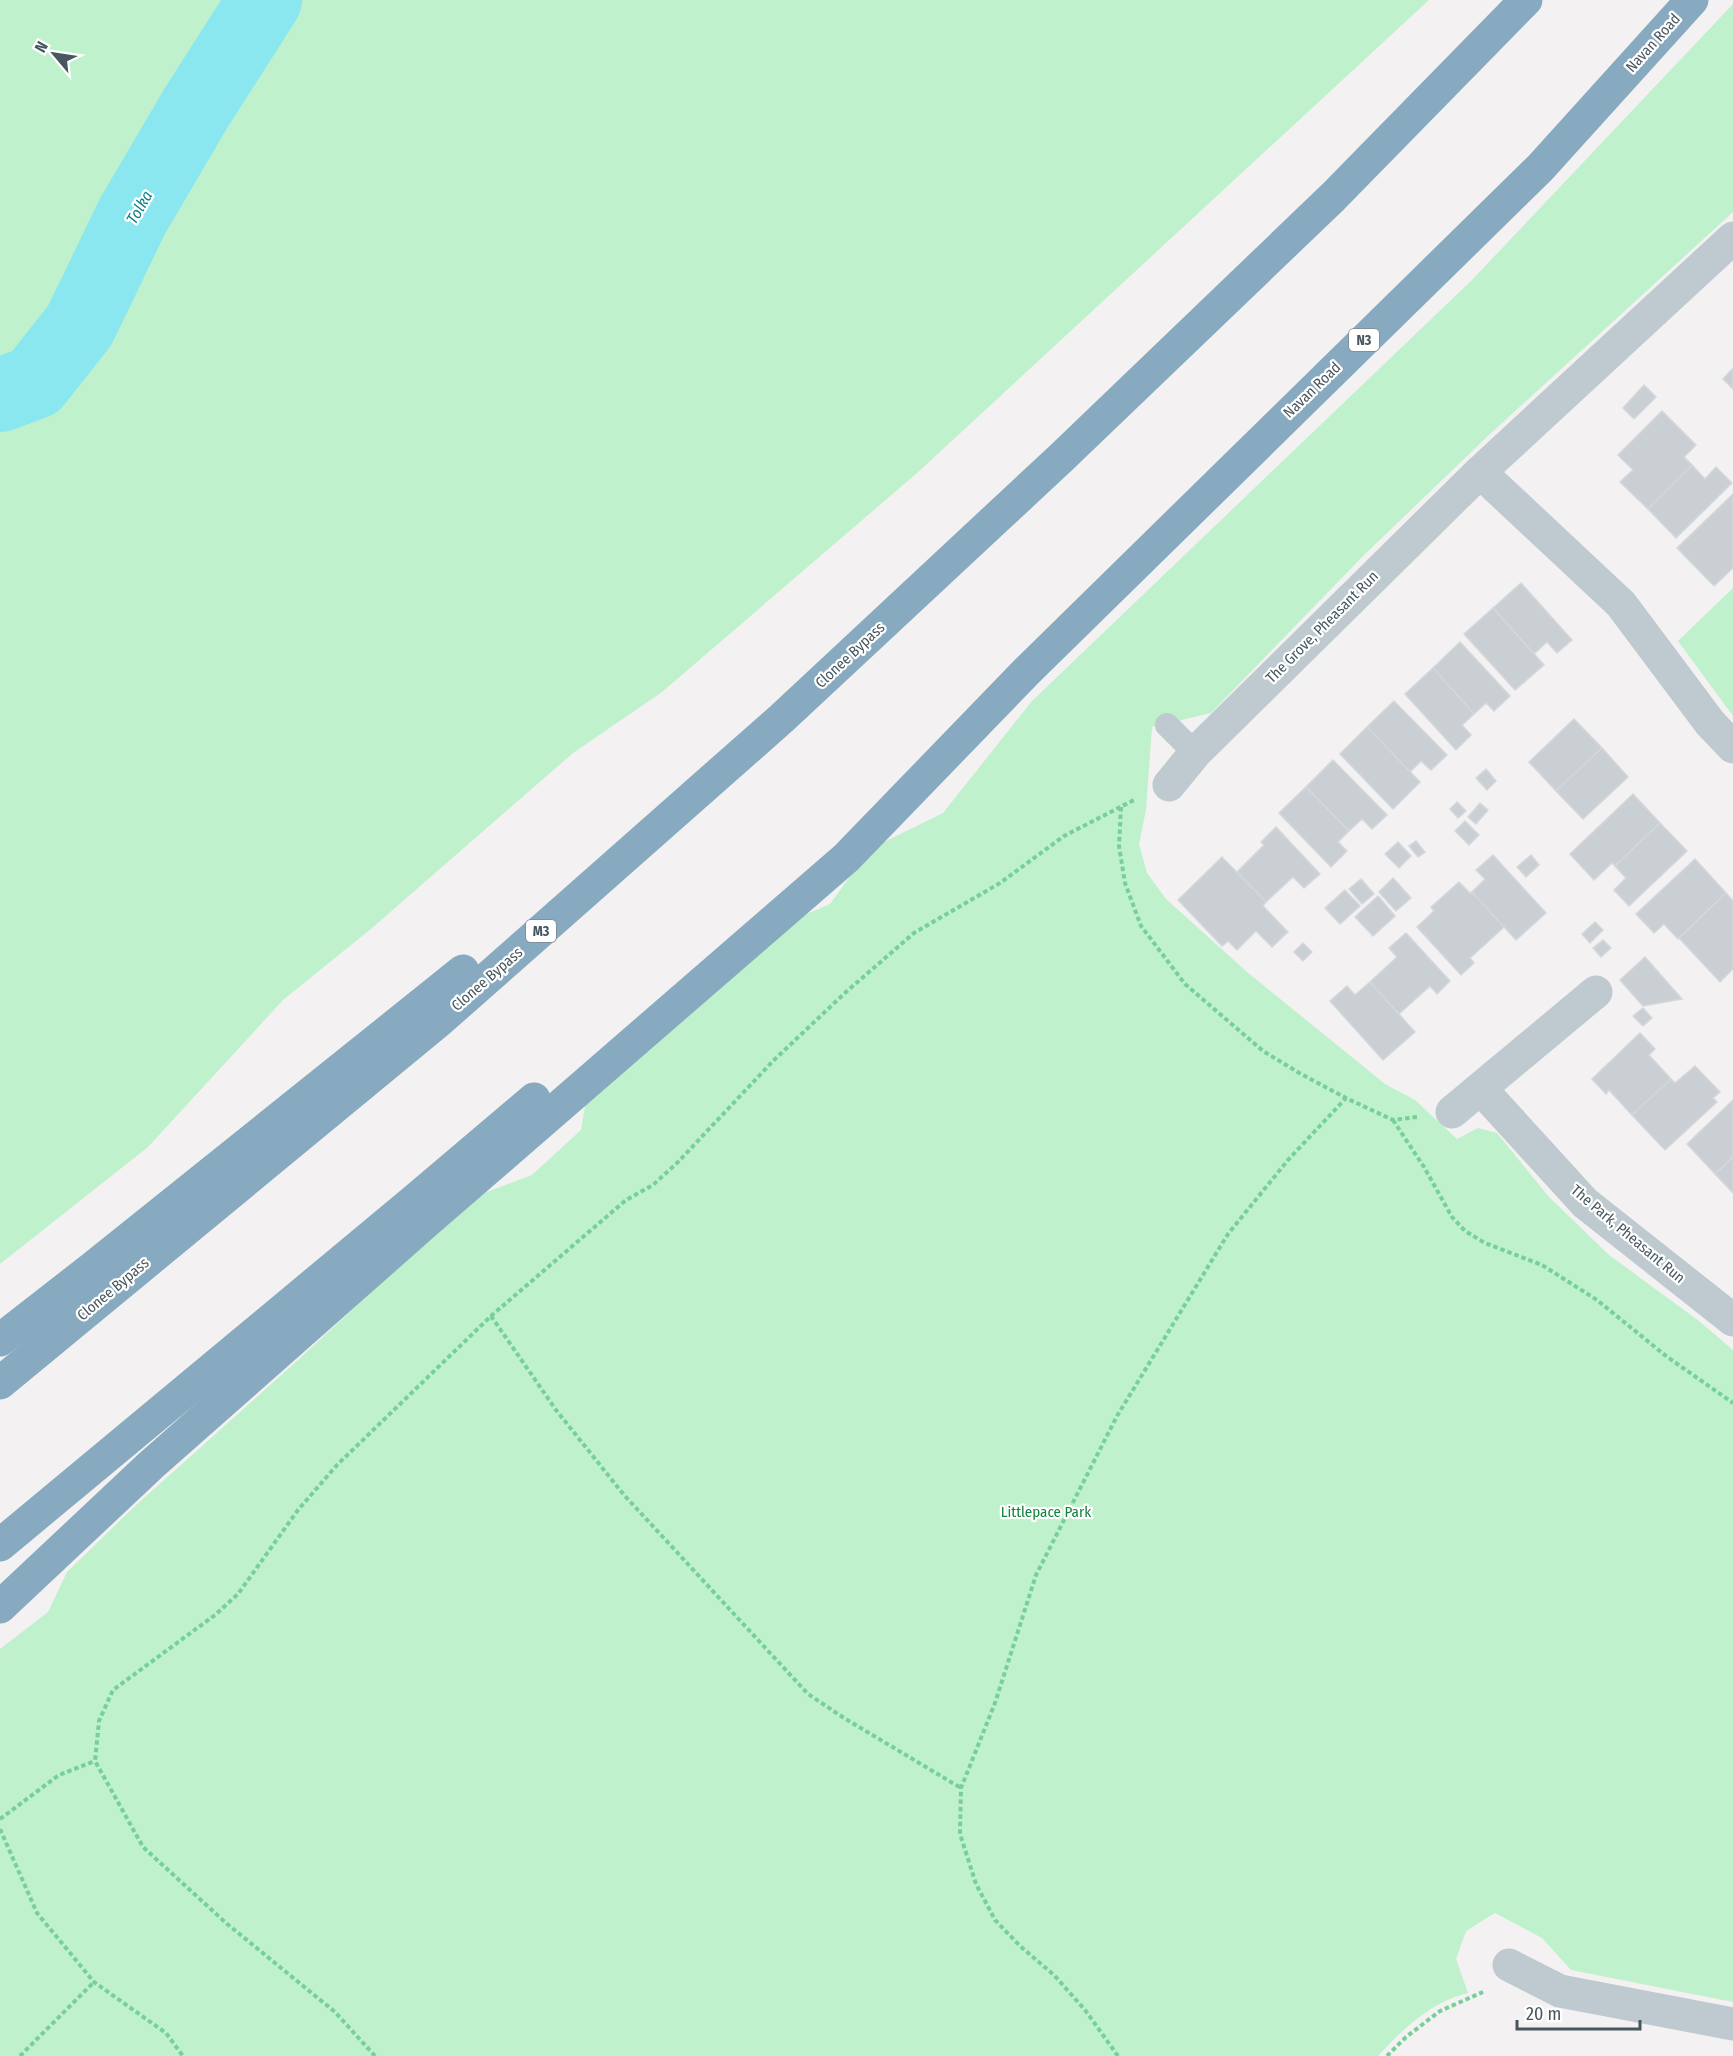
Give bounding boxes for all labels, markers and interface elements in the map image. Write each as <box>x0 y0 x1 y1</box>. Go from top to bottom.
street label: Navan Road <box>1622 10 1684 76</box>
north arrow <box>24 24 84 84</box>
text: N <box>31 38 52 56</box>
water label: Tolka <box>122 187 156 227</box>
road number: N3 <box>1349 329 1379 351</box>
street label: Navan Road <box>1280 358 1344 422</box>
street label: The Grove, Pheasant Run <box>1262 567 1382 687</box>
street label: Clonee Bypass <box>812 618 888 692</box>
road number: M3 <box>526 920 556 942</box>
street label: Clonee Bypass <box>448 943 526 1015</box>
street label: The Park, Pheasant Run <box>1567 1181 1689 1287</box>
street label: Clonee Bypass <box>73 1254 153 1324</box>
park label: Littlepace Park <box>1001 1503 1091 1521</box>
scale bar <box>1517 1993 1640 2031</box>
text: 20 m <box>1526 2003 1561 2025</box>

